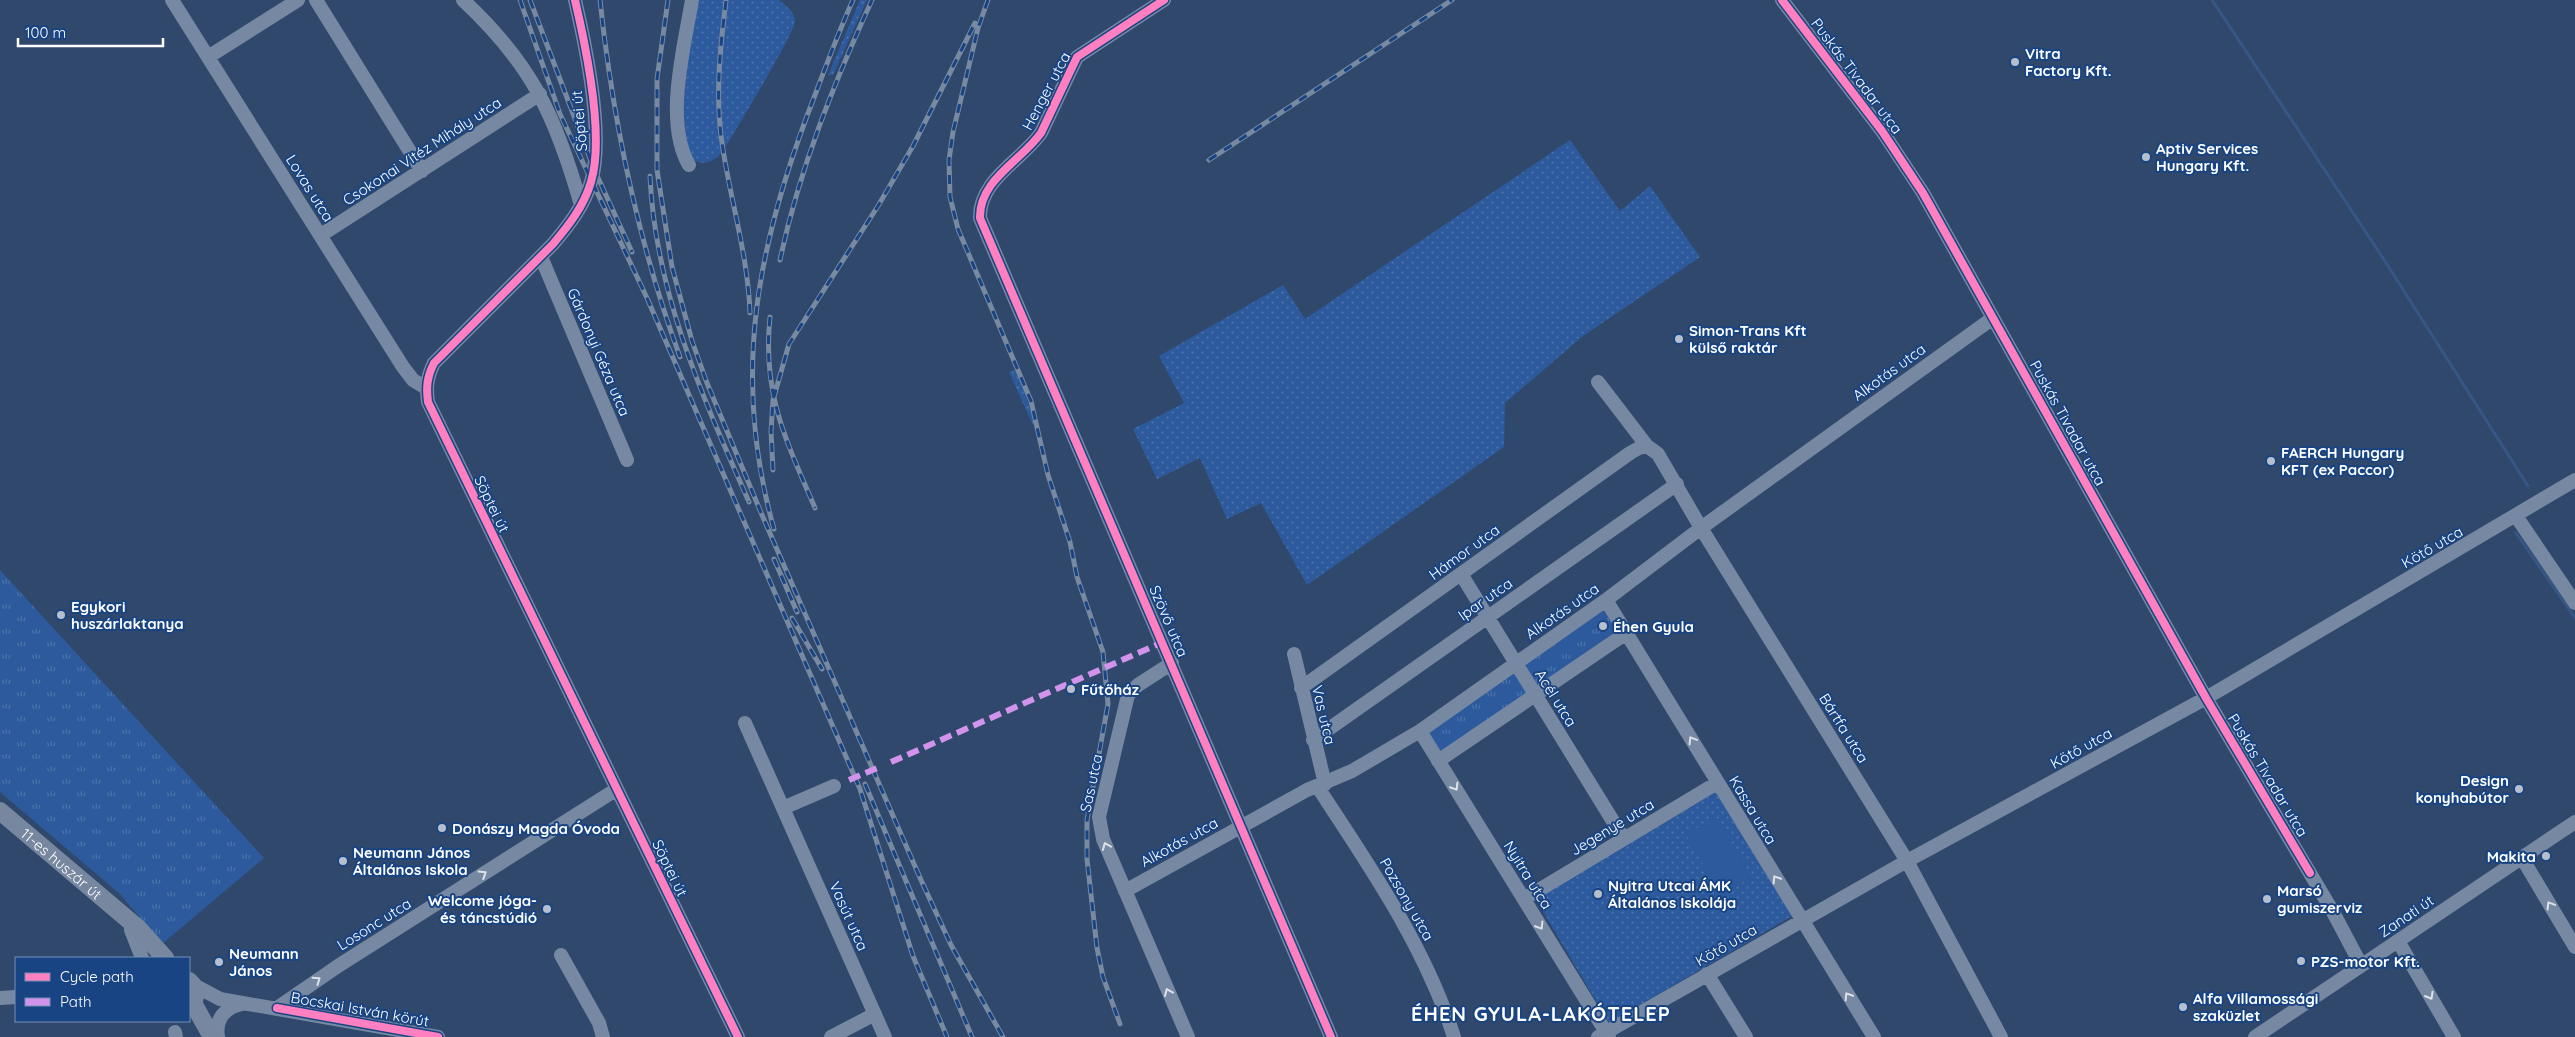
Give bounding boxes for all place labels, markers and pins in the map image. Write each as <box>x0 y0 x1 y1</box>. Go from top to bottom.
place label: Vitra Factory Kft. <box>2025 44 2112 80</box>
marker: Vitra Factory Kft. <box>2009 56 2021 68</box>
place label: Aptiv Services Hungary Kft. <box>2156 139 2258 175</box>
marker: Aptiv Services Hungary Kft. <box>2140 151 2152 163</box>
place label: Simon-Trans Kft külső raktár <box>1689 321 1807 357</box>
marker: Simon-Trans Kft külső raktár <box>1673 333 1685 345</box>
place label: FAERCH Hungary KFT (ex Paccor) <box>2281 443 2404 479</box>
marker: FAERCH Hungary KFT (ex Paccor) <box>2265 455 2277 467</box>
place label: Egykori huszárlaktanya <box>71 597 184 633</box>
marker: Egykori huszárlaktanya <box>55 609 67 621</box>
place label: Éhen Gyula <box>1613 617 1694 636</box>
marker: Éhen Gyula <box>1597 620 1609 632</box>
place label: Fűtőház <box>1081 680 1139 699</box>
marker: Fűtőház <box>1065 683 1077 695</box>
place label: Design konyhabútor <box>2415 771 2509 807</box>
marker: Design konyhabútor <box>2513 783 2525 795</box>
place label: Donászy Magda Óvoda <box>452 819 620 838</box>
marker: Donászy Magda Óvoda <box>436 822 448 834</box>
place label: Neumann János Általános Iskola <box>353 843 470 879</box>
place label: Makita <box>2487 847 2536 866</box>
marker: Makita <box>2540 850 2552 862</box>
marker: Neumann János Általános Iskola <box>337 855 349 867</box>
place label: Nyitra Utcai ÁMK Általános Iskolája <box>1608 876 1736 912</box>
place label: Marsó gumiszerviz <box>2277 881 2362 917</box>
marker: Nyitra Utcai ÁMK Általános Iskolája <box>1592 888 1604 900</box>
place label: Welcome jóga- és táncstúdió <box>428 891 537 927</box>
marker: Marsó gumiszerviz <box>2261 893 2273 905</box>
marker: Welcome jóga- és táncstúdió <box>541 903 553 915</box>
place label: Neumann János <box>229 944 299 980</box>
place label: PZS-motor Kft. <box>2311 952 2420 971</box>
marker: PZS-motor Kft. <box>2295 955 2307 967</box>
marker: Neumann János <box>213 956 225 968</box>
place label: Alfa Villamossági szaküzlet <box>2193 989 2318 1025</box>
marker: Alfa Villamossági szaküzlet <box>2177 1001 2189 1013</box>

